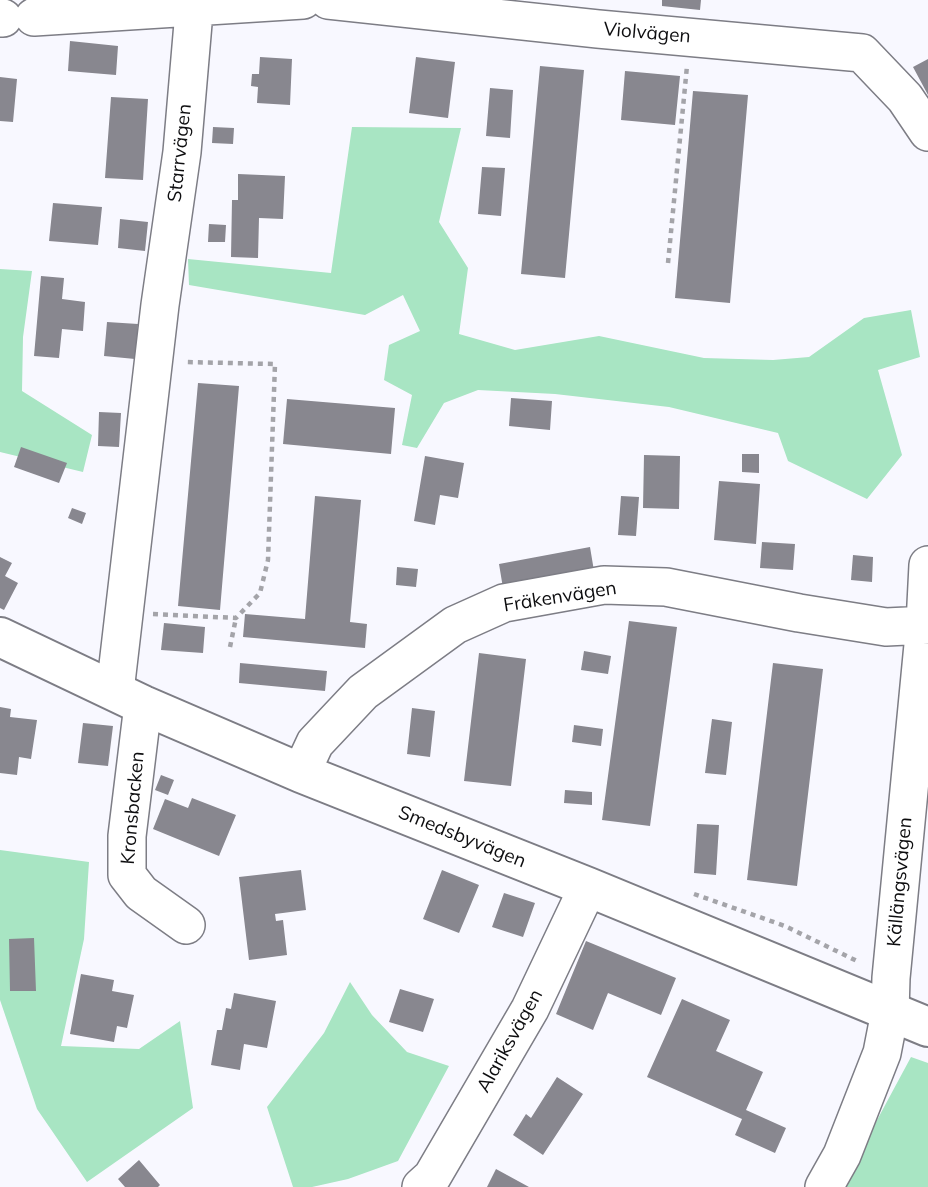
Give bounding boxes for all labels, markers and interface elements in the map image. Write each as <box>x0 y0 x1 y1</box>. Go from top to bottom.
street label: Violvägen <box>602 18 692 48</box>
street label: Starrvägen <box>164 103 196 203</box>
street label: Fräkenvägen <box>502 577 618 617</box>
street label: Kronsbacken <box>117 750 149 866</box>
street label: Smedsbyvägen <box>395 801 529 873</box>
street label: Källängsvägen <box>883 816 917 948</box>
street label: Alariksvägen <box>472 985 548 1097</box>

